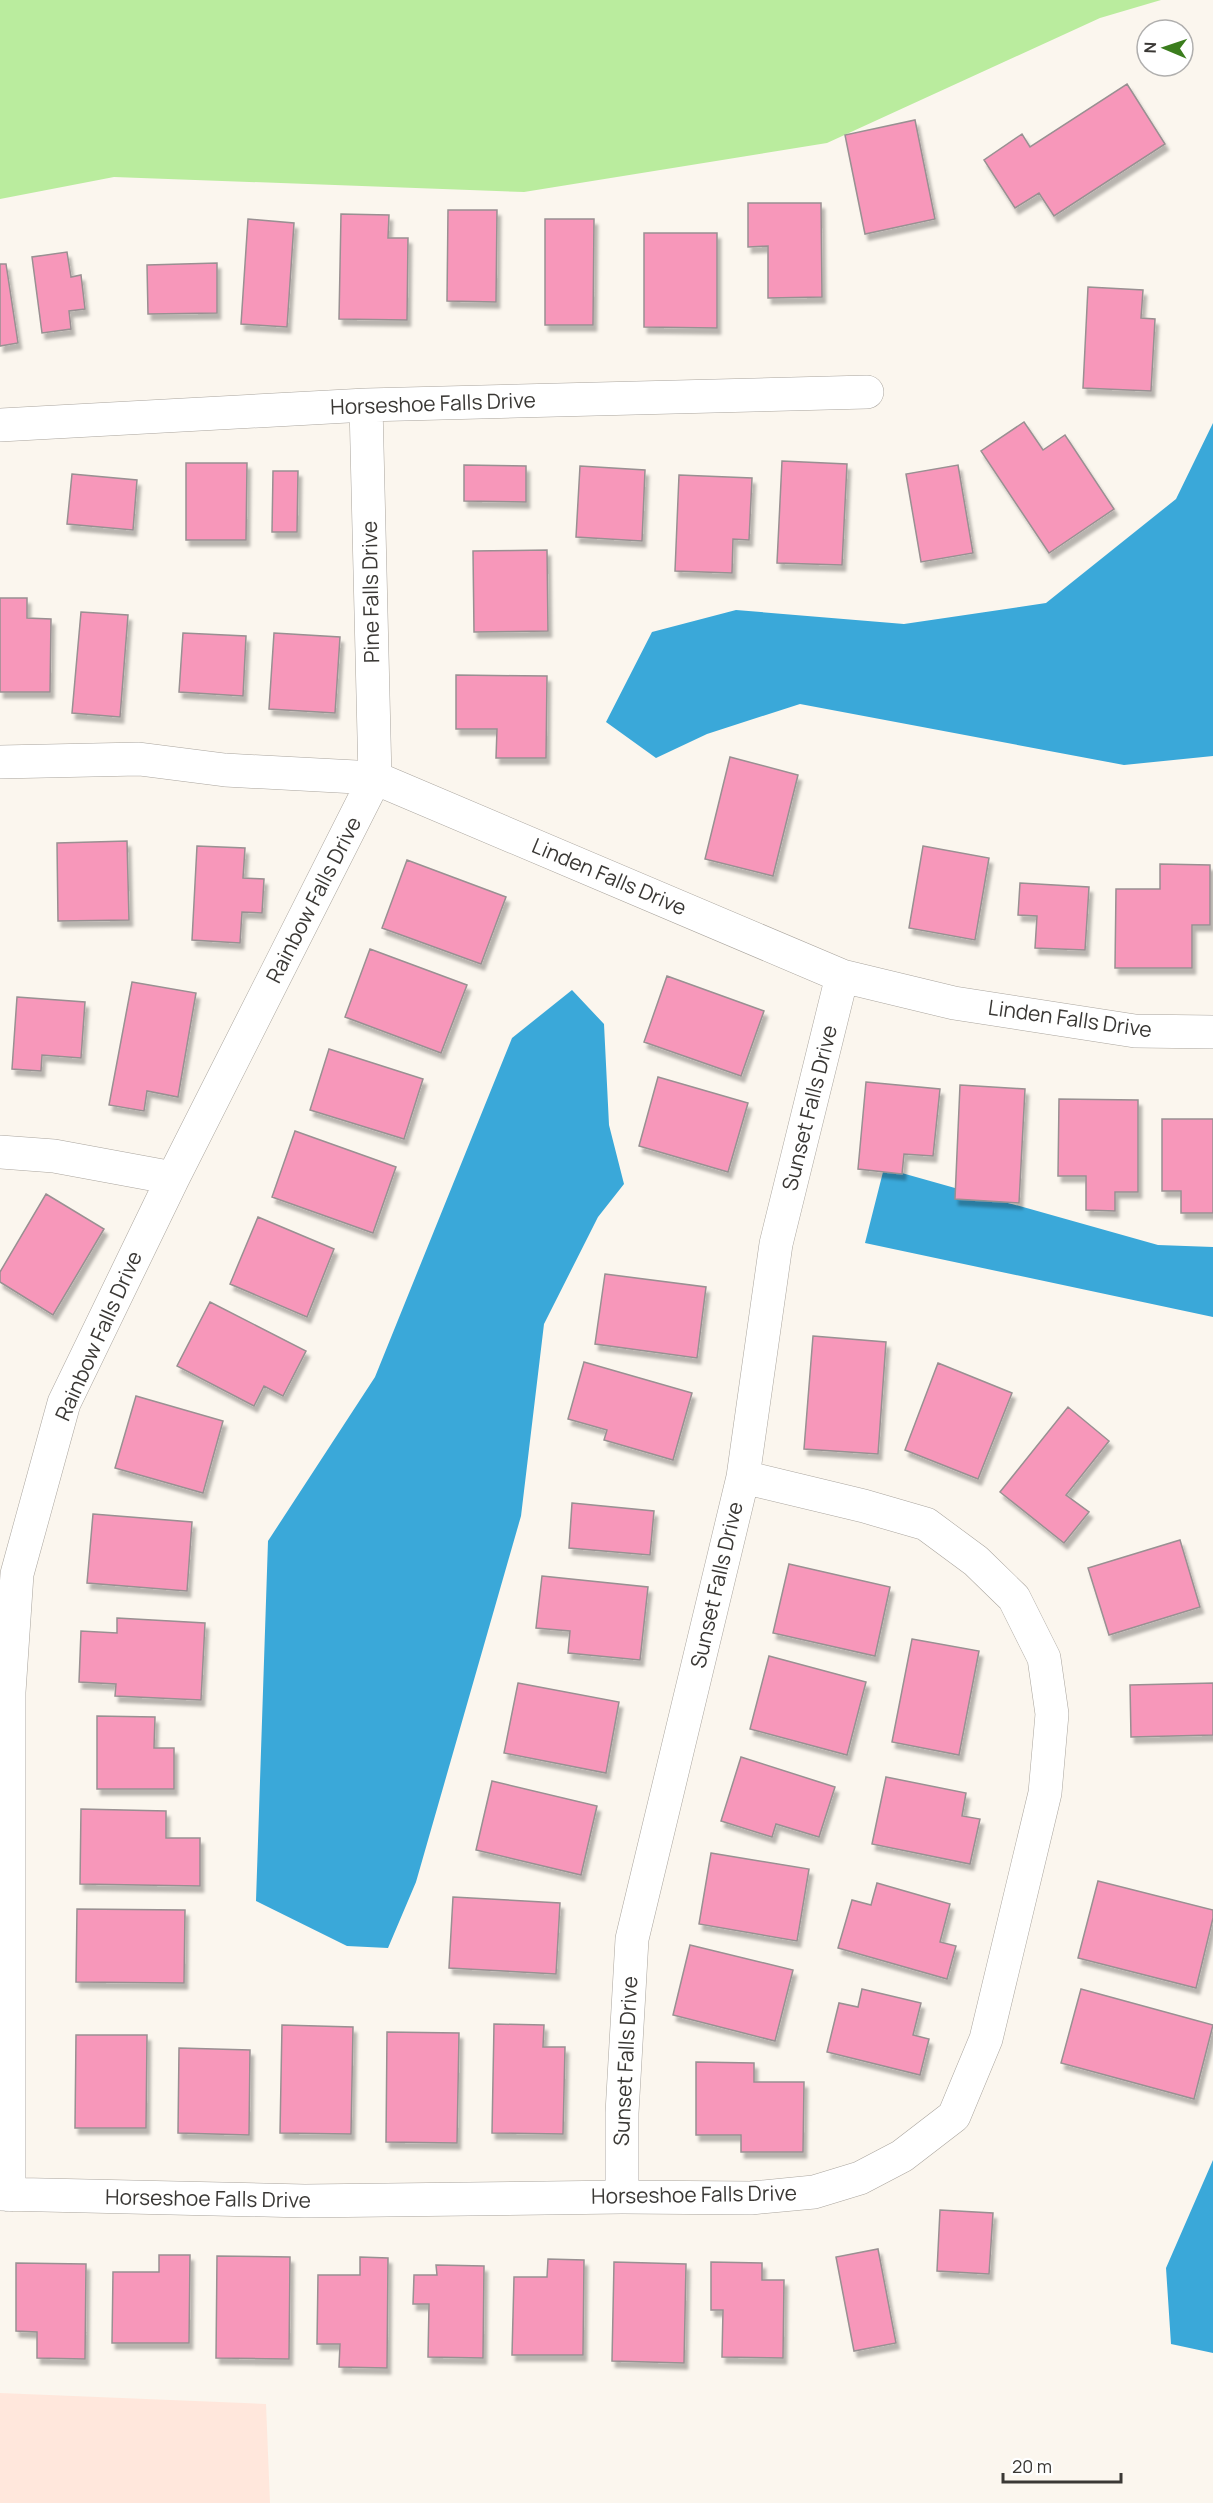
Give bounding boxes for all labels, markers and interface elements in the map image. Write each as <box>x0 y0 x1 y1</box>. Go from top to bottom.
north arrow <box>1135 18 1195 78</box>
text: N <box>1139 41 1161 54</box>
street label: Horseshoe Falls Drive <box>330 385 536 421</box>
street label: Pine Falls Drive <box>355 521 385 663</box>
street label: Rainbow Falls Drive <box>259 812 367 987</box>
street label: Linden Falls Drive <box>528 831 691 921</box>
street label: Linden Falls Drive <box>986 993 1154 1043</box>
street label: Sunset Falls Drive <box>775 1022 843 1194</box>
street label: Rainbow Falls Drive <box>48 1246 148 1425</box>
street label: Sunset Falls Drive <box>683 1499 749 1671</box>
street label: Sunset Falls Drive <box>607 1975 643 2146</box>
street label: Horseshoe Falls Drive <box>591 2178 797 2210</box>
street label: Horseshoe Falls Drive <box>105 2182 311 2214</box>
scale bar <box>1003 2446 1122 2484</box>
text: 20 m <box>1012 2454 1052 2478</box>

